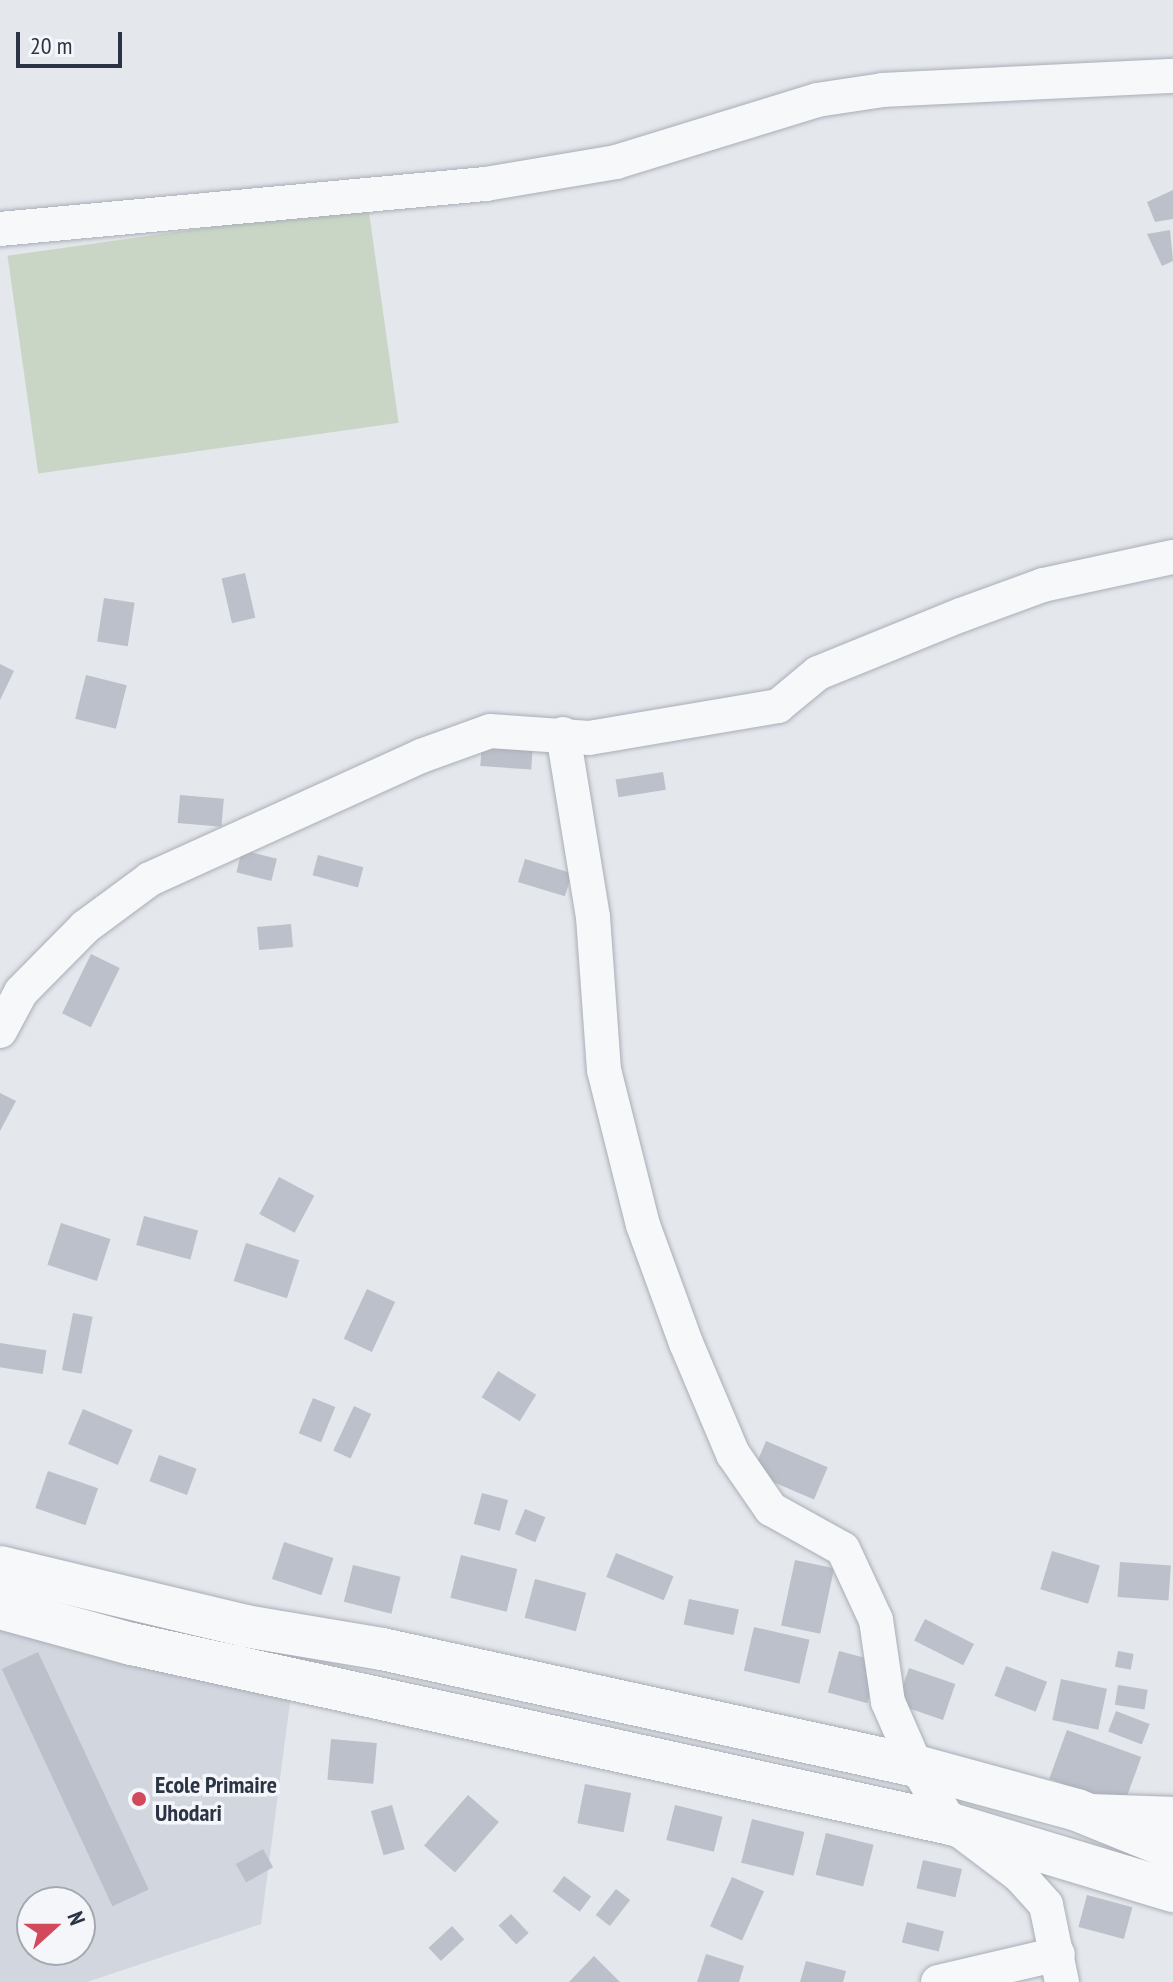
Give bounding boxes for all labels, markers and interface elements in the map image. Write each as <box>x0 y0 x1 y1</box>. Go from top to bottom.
scale bar <box>20 16 126 66</box>
text: 20 m <box>30 30 72 61</box>
place label: Ecole Primaire Uhodari <box>155 1771 277 1827</box>
marker: Ecole Primaire Uhodari <box>130 1790 148 1808</box>
north arrow <box>16 1886 96 1966</box>
text: N <box>61 1908 92 1929</box>

